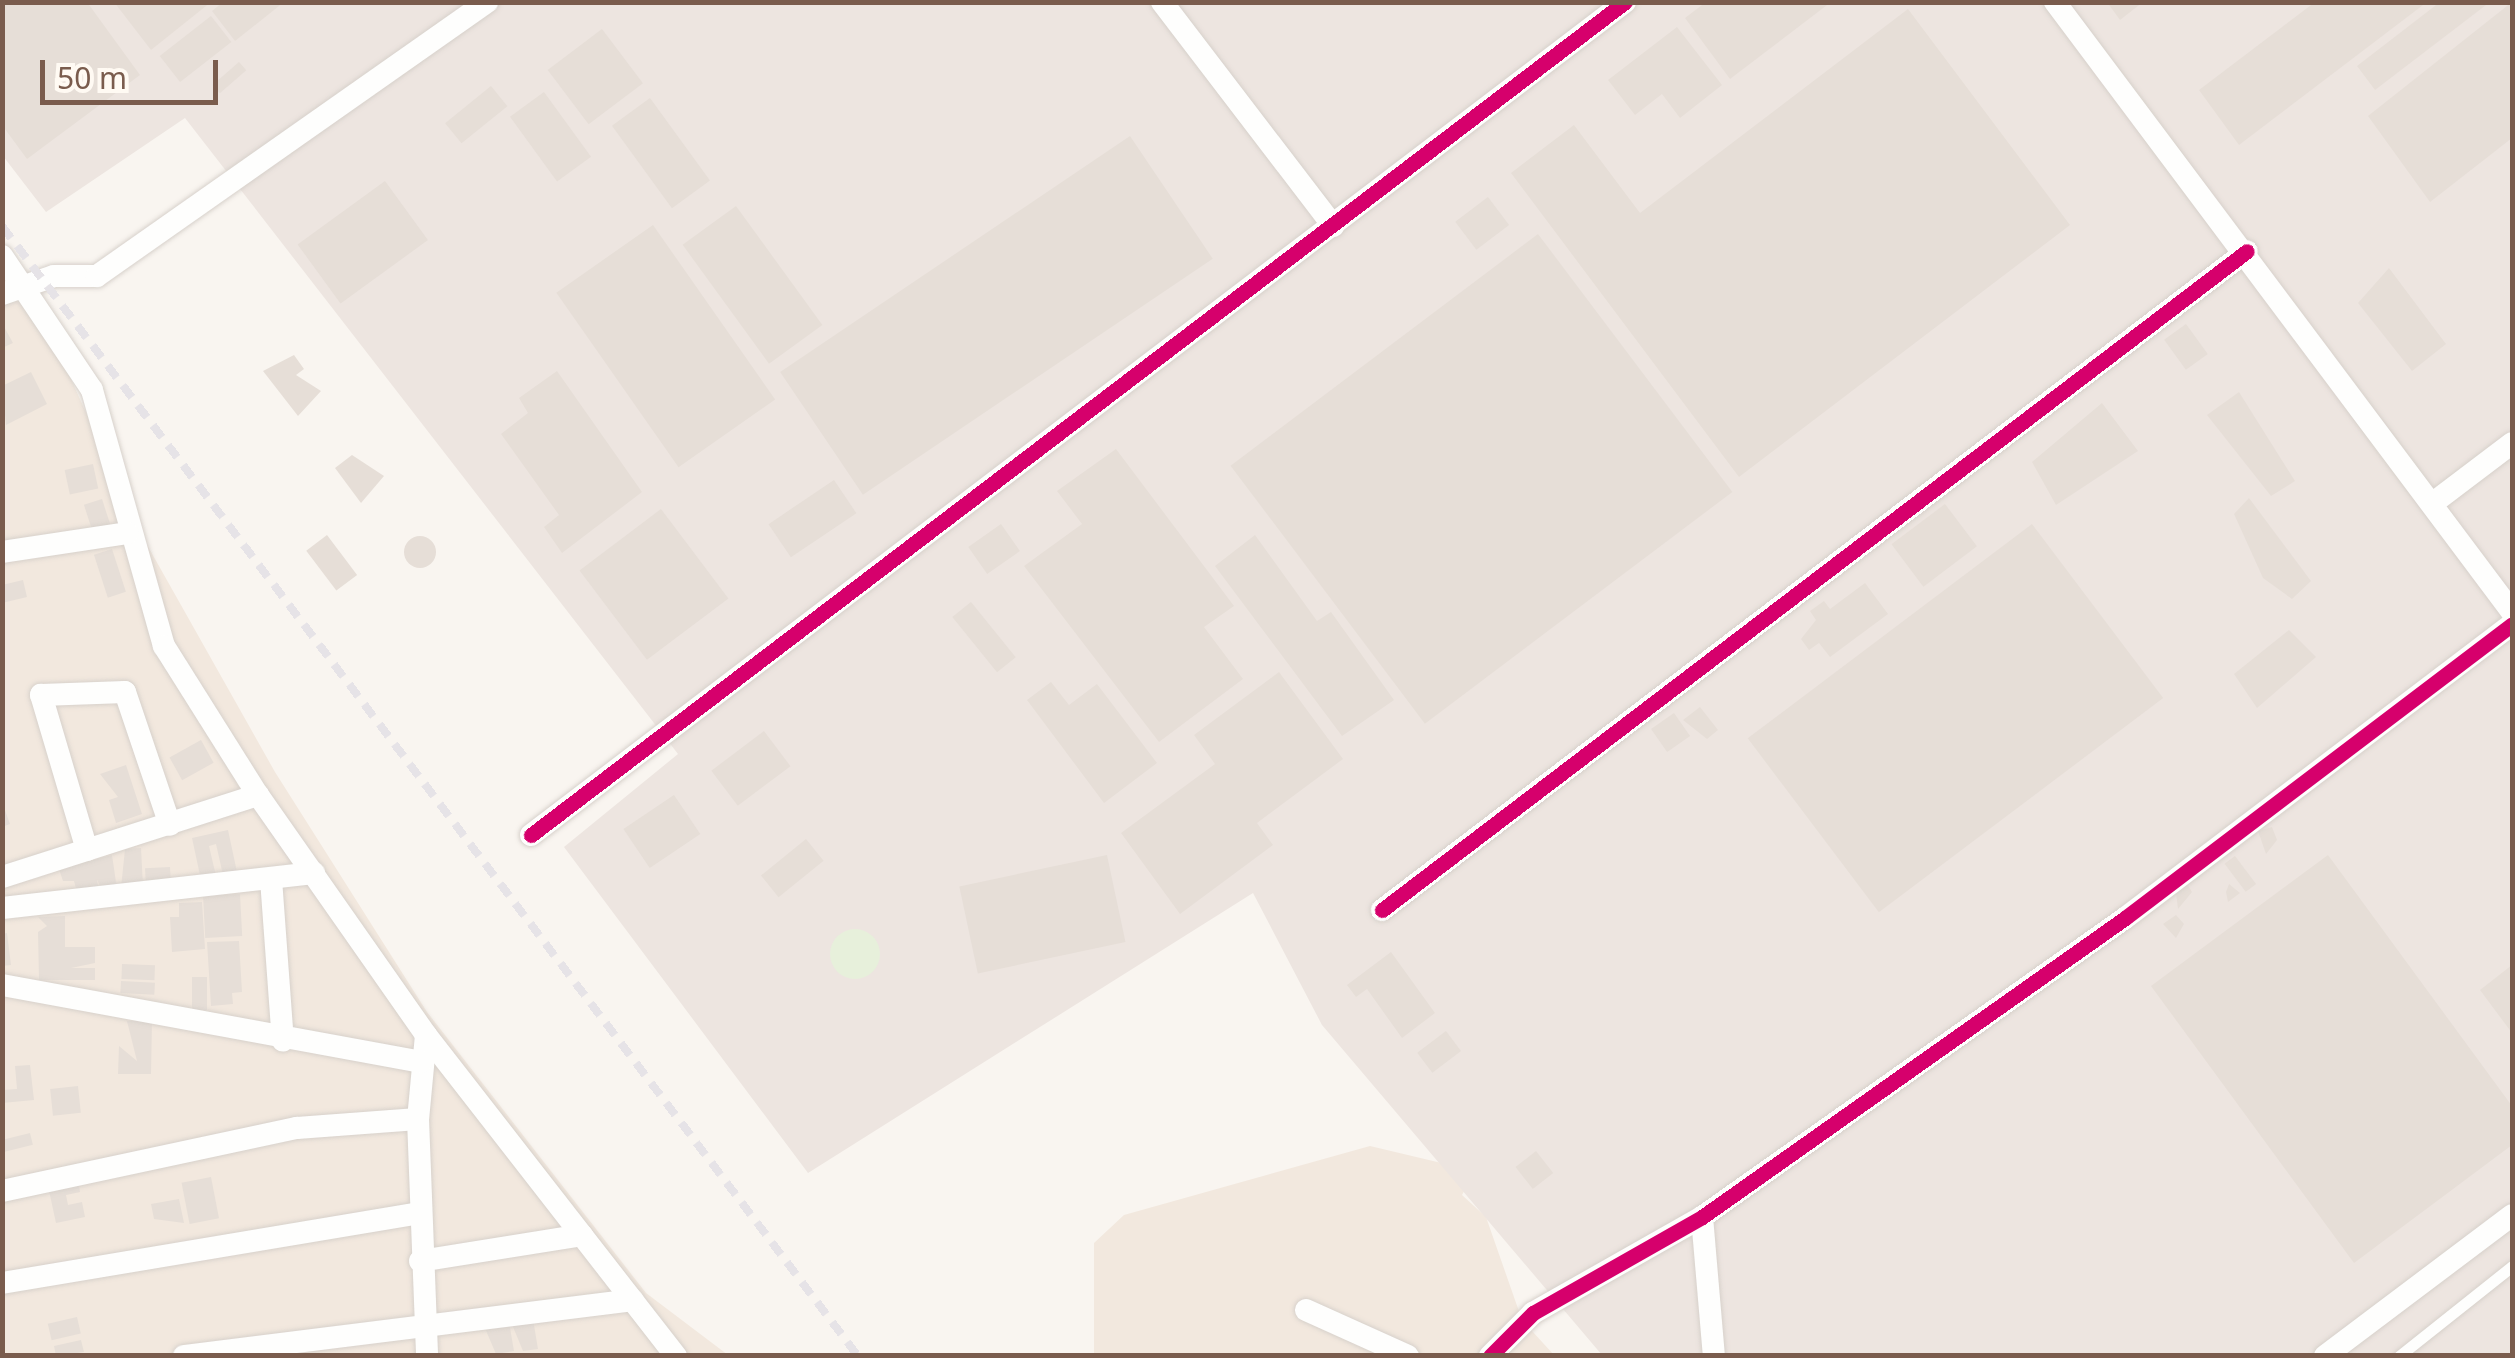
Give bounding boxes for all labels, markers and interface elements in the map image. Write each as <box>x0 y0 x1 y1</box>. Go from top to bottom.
scale bar <box>45 40 222 102</box>
text: 50 m <box>57 57 127 98</box>

